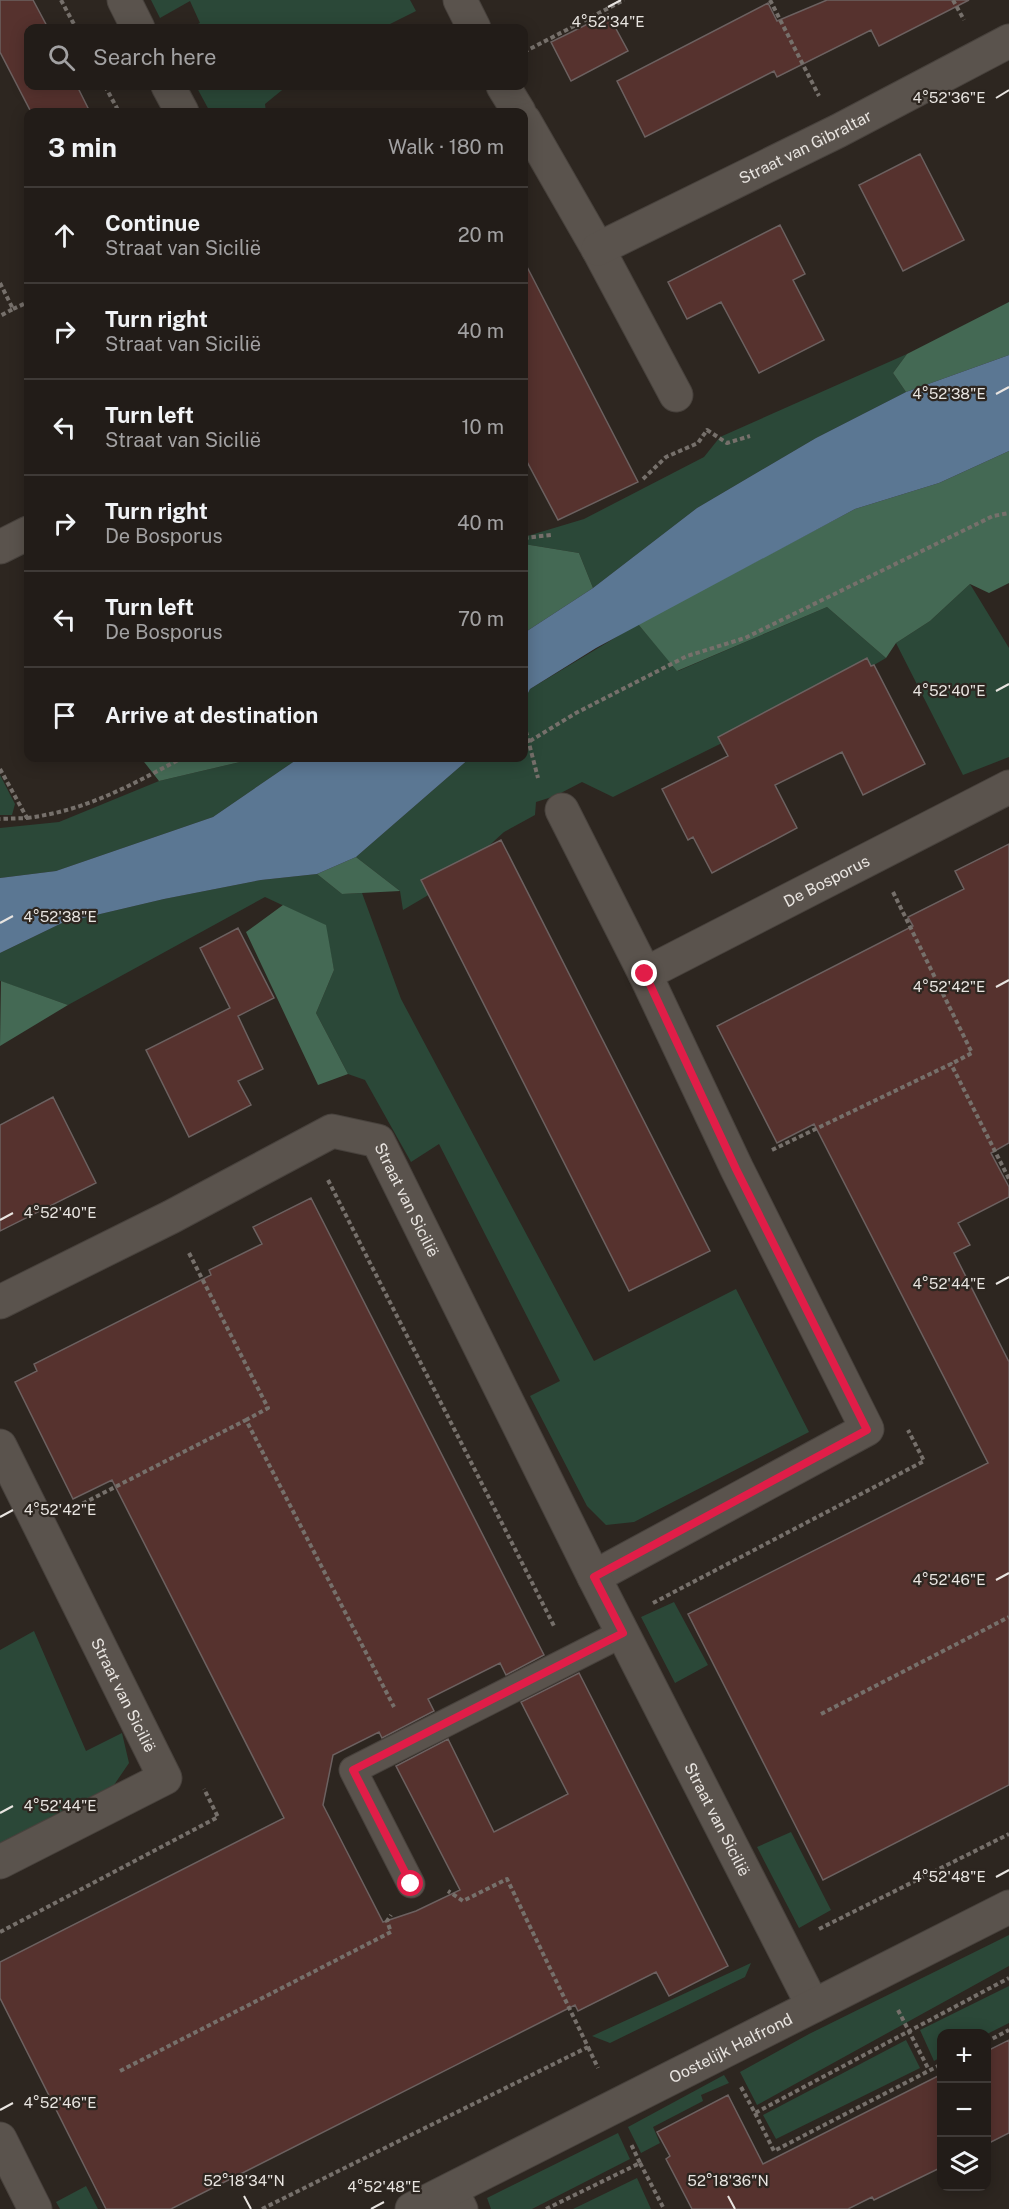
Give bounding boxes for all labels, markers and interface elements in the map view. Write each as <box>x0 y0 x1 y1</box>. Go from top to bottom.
text: 4°52'34"E <box>571 13 645 30</box>
search box <box>24 24 528 90</box>
icon: search <box>45 41 78 74</box>
text: Search here <box>93 44 217 70</box>
text: 4°52'36"E <box>912 89 986 106</box>
street label: Straat van Gibraltar <box>736 106 875 188</box>
text: 3 min <box>48 132 117 163</box>
text: Walk · 180 m <box>388 135 504 159</box>
text: Continue <box>105 210 200 236</box>
icon: ahead <box>48 219 81 252</box>
text: 20 m <box>458 223 504 247</box>
text: Straat van Sicilië <box>105 236 261 260</box>
text: Turn right <box>105 306 208 332</box>
icon: right <box>48 315 81 348</box>
text: 40 m <box>457 319 504 343</box>
text: Straat van Sicilië <box>105 332 261 356</box>
text: 4°52'38"E <box>912 385 986 402</box>
text: Turn left <box>105 402 194 428</box>
icon: left <box>48 411 81 444</box>
text: 10 m <box>461 415 504 439</box>
text: Straat van Sicilië <box>105 428 261 452</box>
text: Turn right <box>105 498 208 524</box>
icon: right <box>48 507 81 540</box>
text: 40 m <box>457 511 504 535</box>
text: De Bosporus <box>105 524 223 548</box>
text: Turn left <box>105 594 194 620</box>
icon: left <box>48 603 81 636</box>
text: 70 m <box>458 607 504 631</box>
text: De Bosporus <box>105 620 223 644</box>
text: 4°52'40"E <box>913 682 985 699</box>
icon: arrive <box>48 699 81 732</box>
text: Arrive at destination <box>105 702 318 728</box>
street label: De Bosporus <box>780 851 873 911</box>
text: 4°52'38"E <box>23 908 97 925</box>
route end <box>631 960 657 986</box>
text: 4°52'42"E <box>913 978 985 995</box>
street label: Straat van Sicilië <box>370 1140 443 1260</box>
text: 4°52'40"E <box>24 1204 96 1221</box>
text: 4°52'44"E <box>912 1275 986 1292</box>
text: 4°52'42"E <box>24 1501 96 1518</box>
text: 4°52'46"E <box>912 1571 986 1588</box>
street label: Straat van Sicilië <box>87 1635 160 1755</box>
street label: Straat van Sicilië <box>680 1759 754 1879</box>
text: 4°52'44"E <box>23 1797 97 1814</box>
text: 4°52'48"E <box>912 1868 986 1885</box>
route start <box>397 1870 423 1896</box>
street label: Oostelijk Halfrond <box>666 2009 796 2087</box>
map controls <box>937 2029 991 2191</box>
button: + <box>937 2029 991 2083</box>
button: − <box>937 2083 991 2137</box>
text: 4°52'46"E <box>23 2094 97 2111</box>
button: layers <box>937 2137 991 2191</box>
text: 52°18'34"N <box>203 2172 285 2189</box>
text: 52°18'36"N <box>687 2172 769 2189</box>
text: 4°52'48"E <box>347 2178 421 2195</box>

